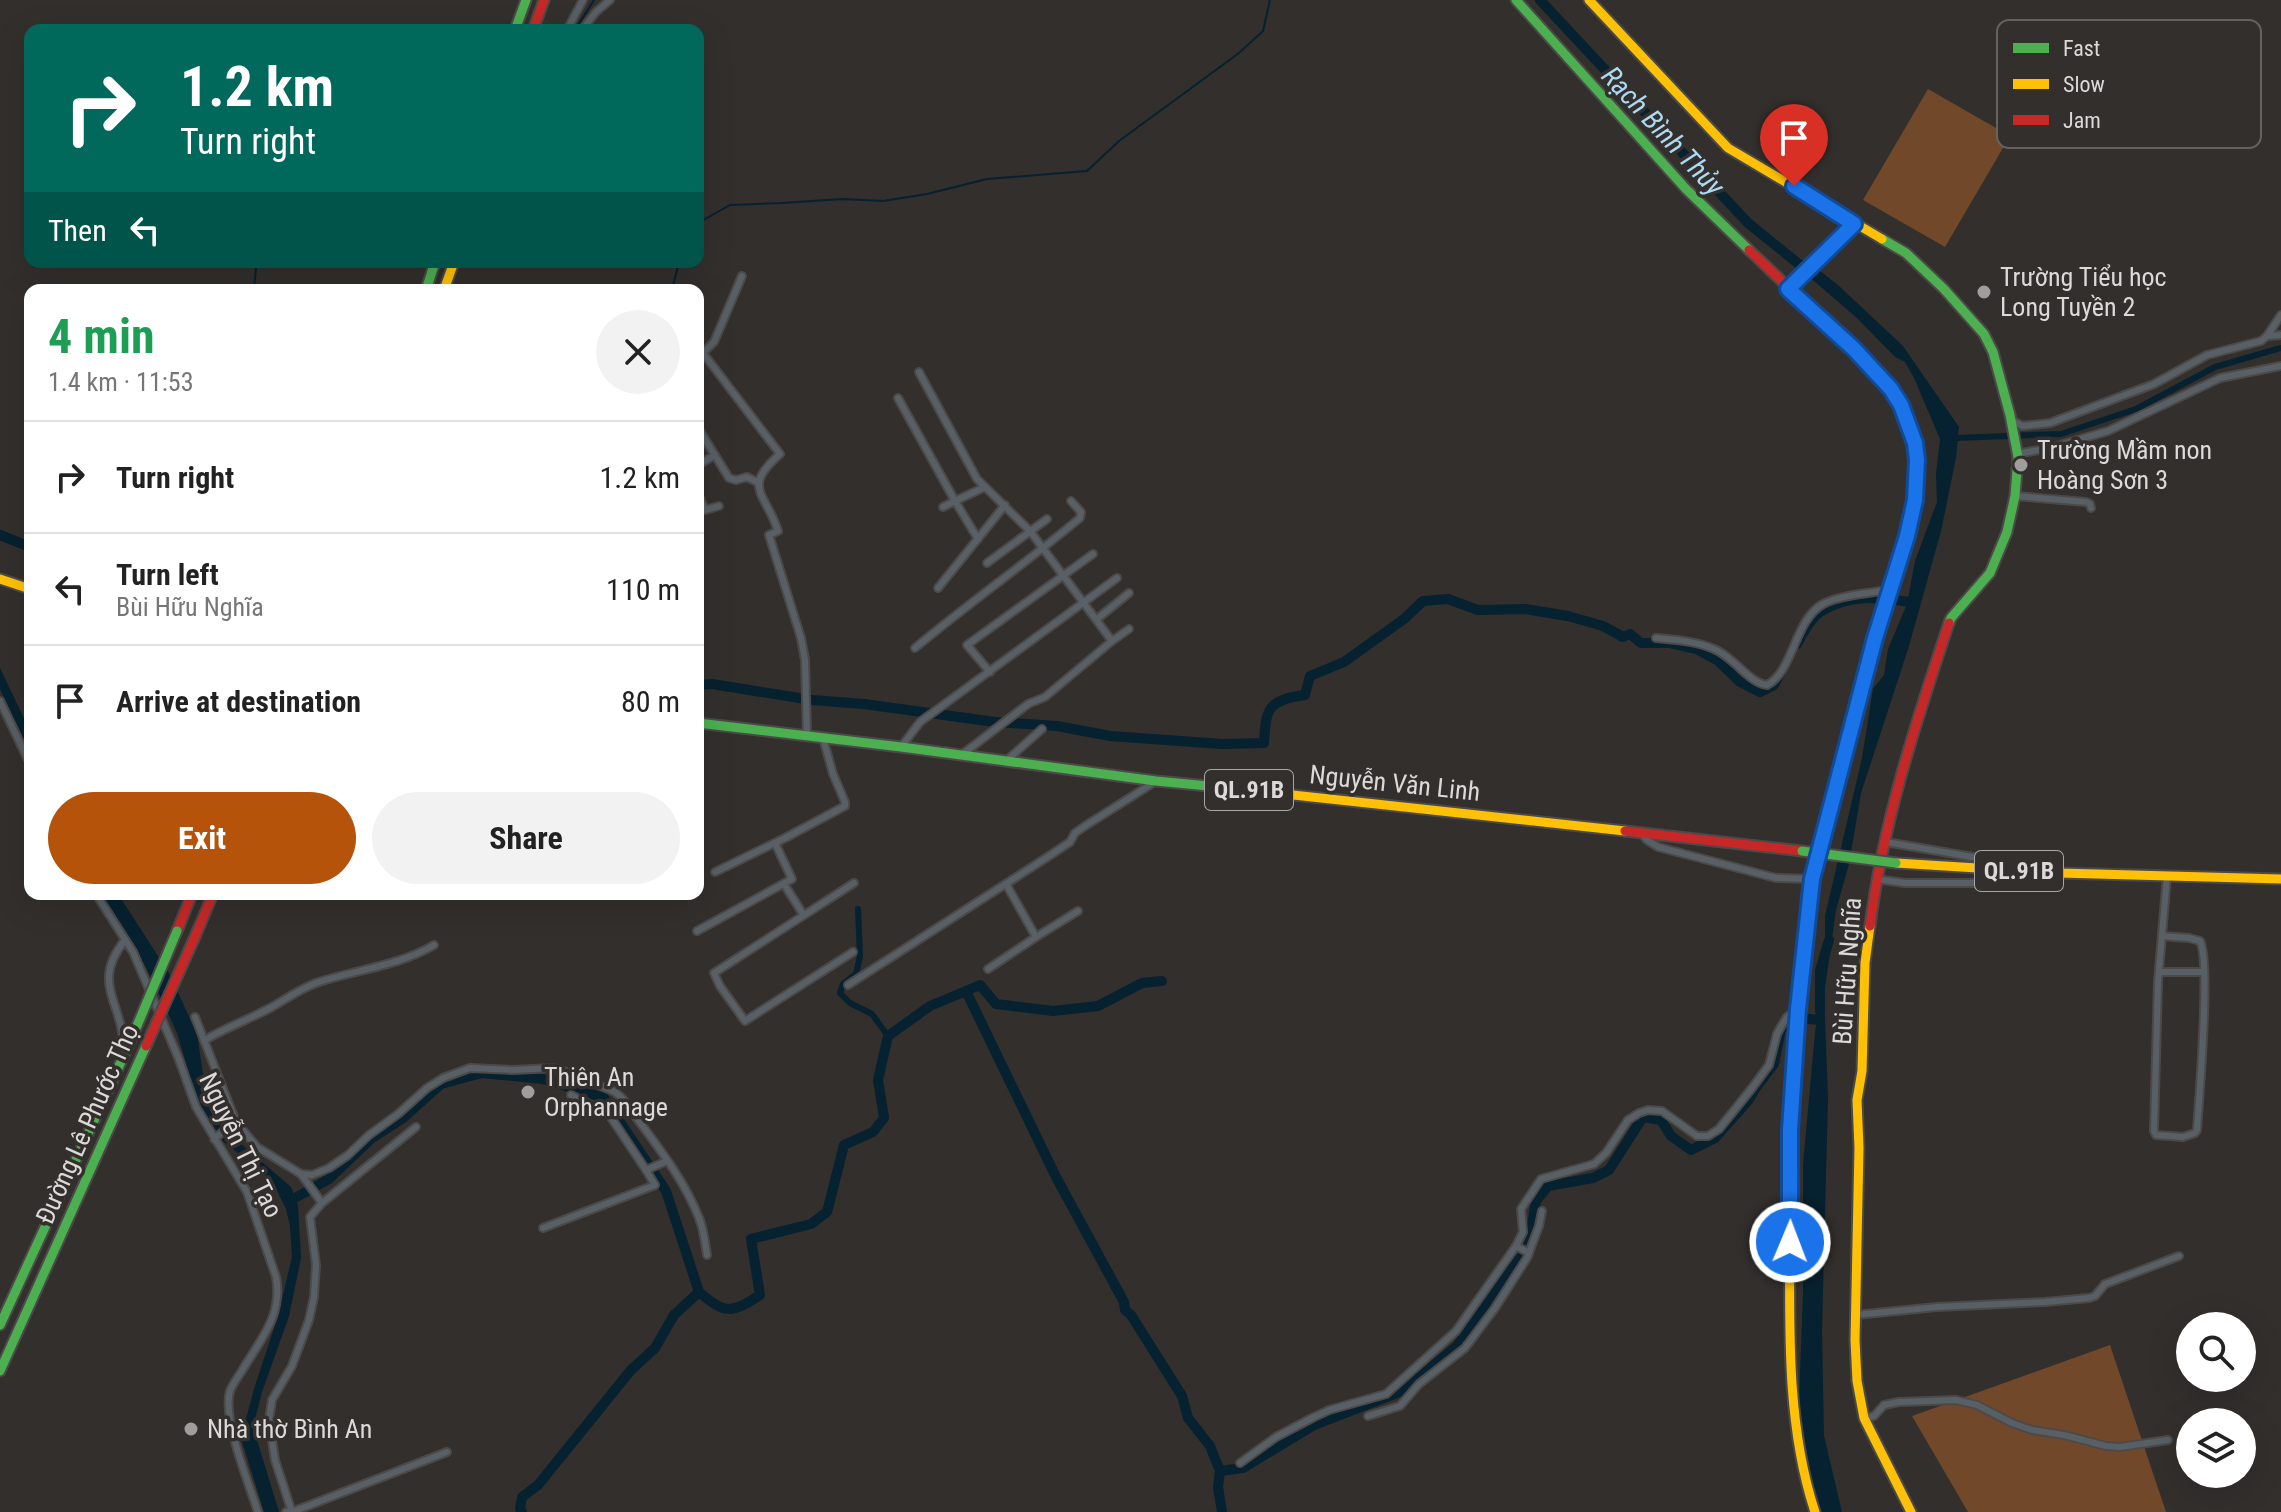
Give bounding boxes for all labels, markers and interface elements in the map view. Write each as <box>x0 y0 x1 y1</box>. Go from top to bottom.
legend <box>1997 20 2261 148</box>
text: Fast <box>2063 36 2100 61</box>
text: 1.2 km <box>180 54 334 120</box>
icon: right <box>48 56 152 160</box>
water label: Rạch Bình Thủy <box>1595 60 1732 203</box>
text: Slow <box>2063 72 2105 97</box>
pin <box>1760 104 1828 186</box>
text: Jam <box>2063 108 2101 133</box>
icon: arrive <box>1772 116 1816 160</box>
text: Turn right <box>180 121 316 163</box>
icon: left <box>123 208 167 252</box>
text: Then <box>48 213 107 248</box>
place label: Trường Tiểu học Long Tuyền 2 <box>2000 262 2167 322</box>
marker: Trường Tiểu học Long Tuyền 2 <box>1975 283 1993 301</box>
text: 4 min <box>48 308 155 365</box>
button: close <box>596 310 680 394</box>
text: 1.4 km · 11:53 <box>48 367 193 397</box>
place label: Trường Mầm non Hoàng Sơn 3 <box>2037 435 2212 495</box>
icon: right <box>48 455 92 499</box>
marker: Trường Mầm non Hoàng Sơn 3 <box>2012 456 2030 474</box>
text: Turn right <box>116 460 234 495</box>
text: 1.2 km <box>599 460 680 495</box>
text: Turn left <box>116 557 219 592</box>
icon: left <box>48 567 92 611</box>
text: 110 m <box>606 572 680 607</box>
text: Bùi Hữu Nghĩa <box>116 592 264 622</box>
icon: arrive <box>48 679 92 723</box>
text: Arrive at destination <box>116 684 361 719</box>
text: 80 m <box>621 684 680 719</box>
street label: Nguyễn Văn Linh <box>1308 759 1482 807</box>
road number: QL.91B <box>1205 770 1293 810</box>
button: Exit <box>48 792 356 884</box>
button: Share <box>372 792 680 884</box>
road number: QL.91B <box>1975 851 2063 891</box>
street label: Bùi Hữu Nghĩa <box>1827 896 1867 1046</box>
street label: Đường Lê Phước Thọ <box>29 1019 145 1229</box>
place label: Thiên An Orphannage <box>544 1062 668 1122</box>
street label: Nguyễn Thị Tạo <box>193 1068 289 1222</box>
marker: Thiên An Orphannage <box>519 1083 537 1101</box>
position arrow <box>1748 1200 1832 1284</box>
map controls <box>2176 1312 2256 1488</box>
button: search <box>2176 1312 2256 1392</box>
button: layers <box>2176 1408 2256 1488</box>
place label: Nhà thờ Bình An <box>207 1414 372 1444</box>
marker: Nhà thờ Bình An <box>182 1420 200 1438</box>

